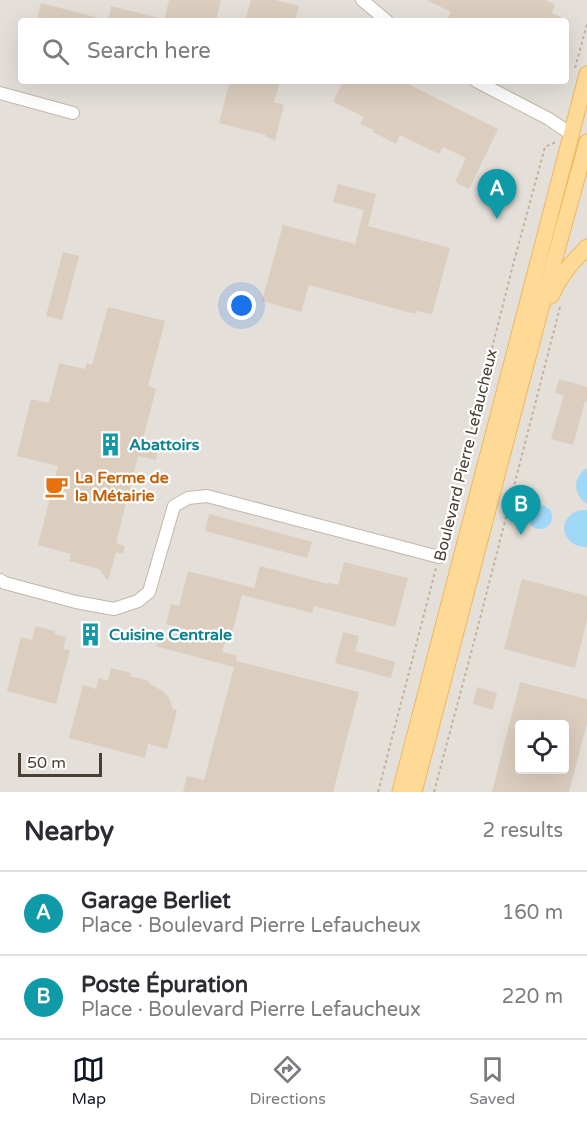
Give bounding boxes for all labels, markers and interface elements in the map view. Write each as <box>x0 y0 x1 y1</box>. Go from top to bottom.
search box <box>18 18 569 84</box>
icon: search <box>39 35 72 68</box>
text: Search here <box>87 38 211 64</box>
pin: A <box>478 170 516 219</box>
your location <box>227 291 256 320</box>
street label: Boulevard Pierre Lefaucheux <box>430 347 502 564</box>
building icon: Abattoirs <box>98 431 124 457</box>
place label: Abattoirs <box>129 435 200 455</box>
place label: La Ferme de la Métairie <box>75 468 169 506</box>
cafe icon: La Ferme de la Métairie <box>44 473 70 499</box>
pin: B <box>502 486 540 535</box>
building icon: Cuisine Centrale <box>78 621 104 647</box>
place label: Cuisine Centrale <box>109 625 232 645</box>
map controls <box>515 720 569 774</box>
button: locate <box>515 720 569 774</box>
scale bar <box>18 750 102 778</box>
text: 50 m <box>27 753 66 773</box>
text: Nearby <box>24 816 114 847</box>
text: 2 results <box>483 819 563 843</box>
text: Garage Berliet <box>81 888 231 914</box>
text: A <box>36 901 51 925</box>
text: 160 m <box>502 901 563 925</box>
text: Place · Boulevard Pierre Lefaucheux <box>81 914 421 938</box>
text: Poste Épuration <box>81 972 248 998</box>
text: B <box>37 985 50 1009</box>
text: 220 m <box>502 985 563 1009</box>
text: Place · Boulevard Pierre Lefaucheux <box>81 998 421 1022</box>
tab: Map <box>72 1053 106 1109</box>
tab: Directions <box>249 1053 326 1109</box>
tab: Saved <box>469 1053 515 1109</box>

